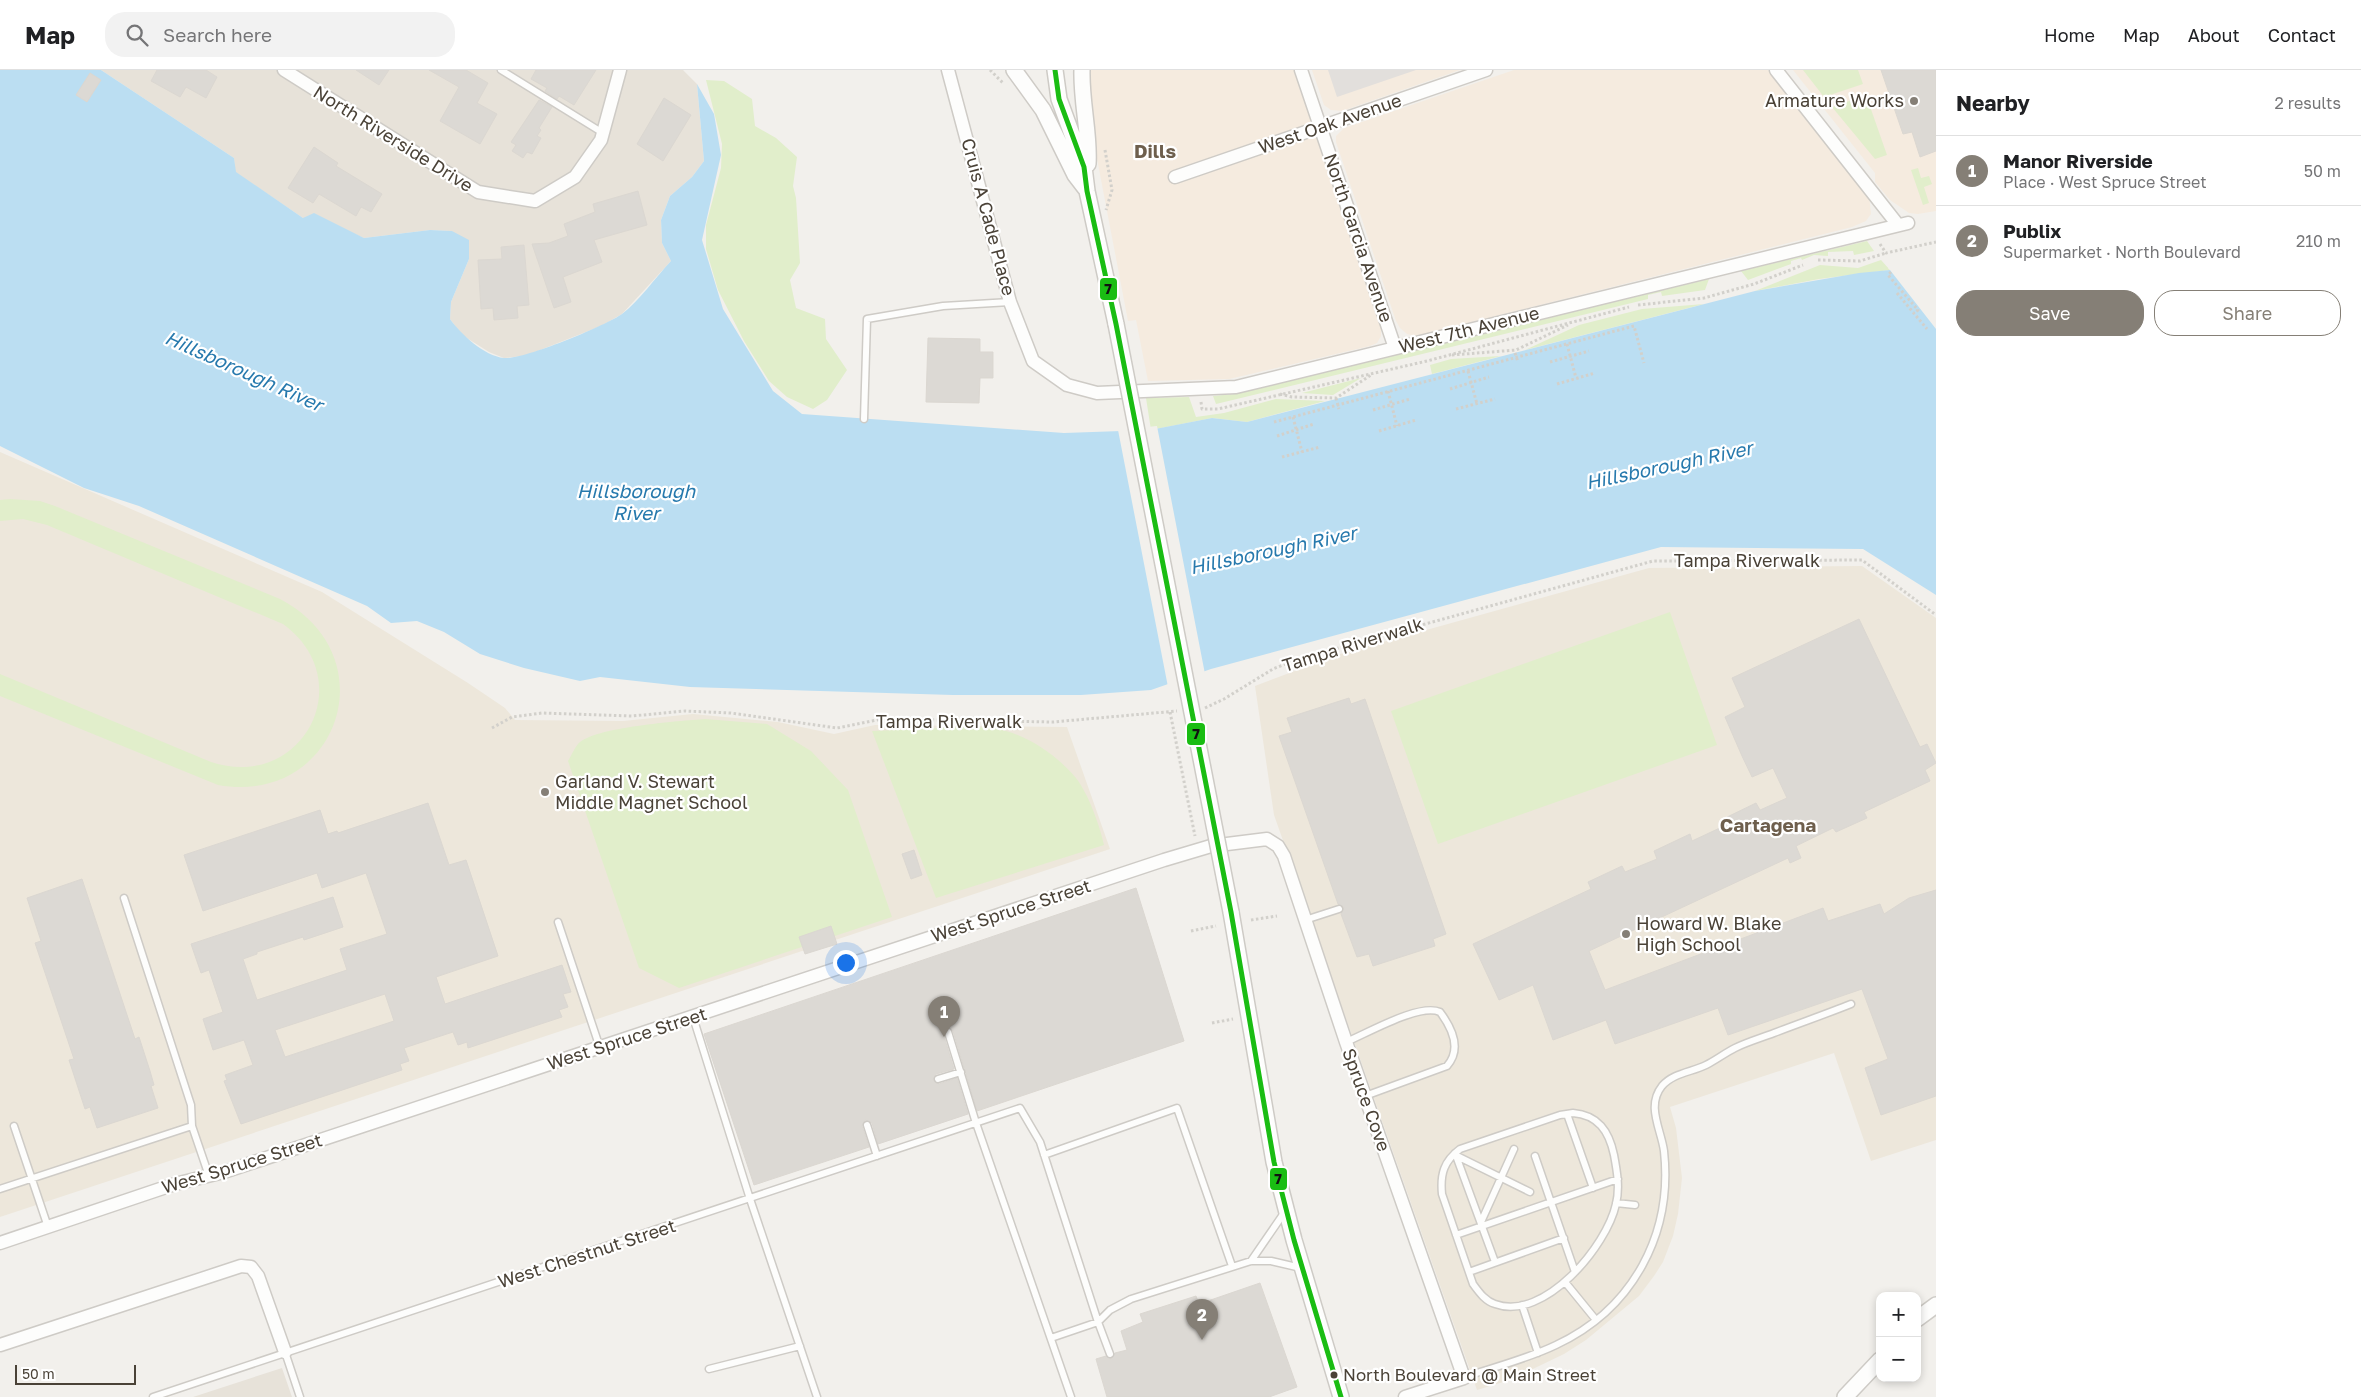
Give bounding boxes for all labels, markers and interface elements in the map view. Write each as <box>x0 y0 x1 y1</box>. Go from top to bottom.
search box <box>105 12 455 57</box>
text: Map <box>25 20 75 49</box>
icon: search <box>123 21 151 49</box>
text: Search here <box>163 23 272 46</box>
text: Home <box>2044 24 2095 46</box>
text: Map <box>2123 24 2160 46</box>
text: About <box>2188 24 2240 46</box>
text: Contact <box>2268 24 2336 46</box>
street label: North Riverside Drive <box>310 80 477 196</box>
street label: West Oak Avenue <box>1255 88 1404 158</box>
place label: Armature Works <box>1765 89 1904 111</box>
text: Nearby <box>1956 90 2030 116</box>
text: 2 results <box>2275 93 2341 113</box>
marker: Armature Works <box>1908 95 1920 107</box>
street label: Cruis A Cade Place <box>957 136 1021 298</box>
district label: Dills <box>1134 139 1176 162</box>
text: Manor Riverside <box>2003 149 2153 172</box>
street label: North Garcia Avenue <box>1320 150 1398 325</box>
text: 1 <box>1968 161 1976 181</box>
text: 50 m <box>2304 161 2341 181</box>
text: Place · West Spruce Street <box>2003 172 2207 192</box>
text: Publix <box>2003 219 2061 242</box>
text: 2 <box>1967 231 1977 251</box>
text: 210 m <box>2296 231 2341 251</box>
text: Supermarket · North Boulevard <box>2003 242 2241 262</box>
line badge: 7 <box>1099 277 1118 301</box>
text: 7 <box>1104 280 1112 297</box>
button: Save <box>1956 290 2144 336</box>
button: Share <box>2154 290 2341 336</box>
street label: West 7th Avenue <box>1396 301 1541 357</box>
water label: Hillsborough River <box>162 326 329 417</box>
water label: Hillsborough River <box>1583 435 1757 493</box>
water label: Hillsborough River <box>577 479 696 524</box>
water label: Hillsborough River <box>1187 520 1361 578</box>
street label: Tampa Riverwalk <box>1674 549 1820 571</box>
street label: Tampa Riverwalk <box>1280 612 1426 676</box>
street label: Tampa Riverwalk <box>876 710 1022 732</box>
line badge: 7 <box>1186 722 1206 746</box>
text: 7 <box>1192 725 1200 742</box>
place label: Garland V. Stewart Middle Magnet School <box>555 770 748 813</box>
marker: Garland V. Stewart Middle Magnet School <box>539 786 551 798</box>
district label: Cartagena <box>1720 813 1816 836</box>
street label: West Spruce Street <box>928 874 1093 946</box>
place label: Howard W. Blake High School <box>1636 912 1781 955</box>
marker: Howard W. Blake High School <box>1620 928 1632 940</box>
your location <box>833 950 859 976</box>
pin: 1 <box>928 996 960 1037</box>
street label: West Spruce Street <box>544 1002 709 1074</box>
street label: Spruce Cove <box>1338 1045 1396 1154</box>
street label: West Spruce Street <box>159 1128 325 1198</box>
line badge: 7 <box>1269 1167 1288 1191</box>
text: 7 <box>1274 1170 1282 1187</box>
street label: West Chestnut Street <box>495 1214 678 1292</box>
map controls <box>1876 1292 1921 1382</box>
button: + <box>1876 1292 1921 1337</box>
pin: 2 <box>1186 1299 1218 1340</box>
button: − <box>1876 1337 1921 1382</box>
scale bar <box>15 1362 136 1385</box>
place label: North Boulevard @ Main Street <box>1343 1364 1597 1385</box>
text: 50 m <box>22 1365 55 1382</box>
marker: North Boulevard @ Main Street <box>1329 1370 1339 1380</box>

